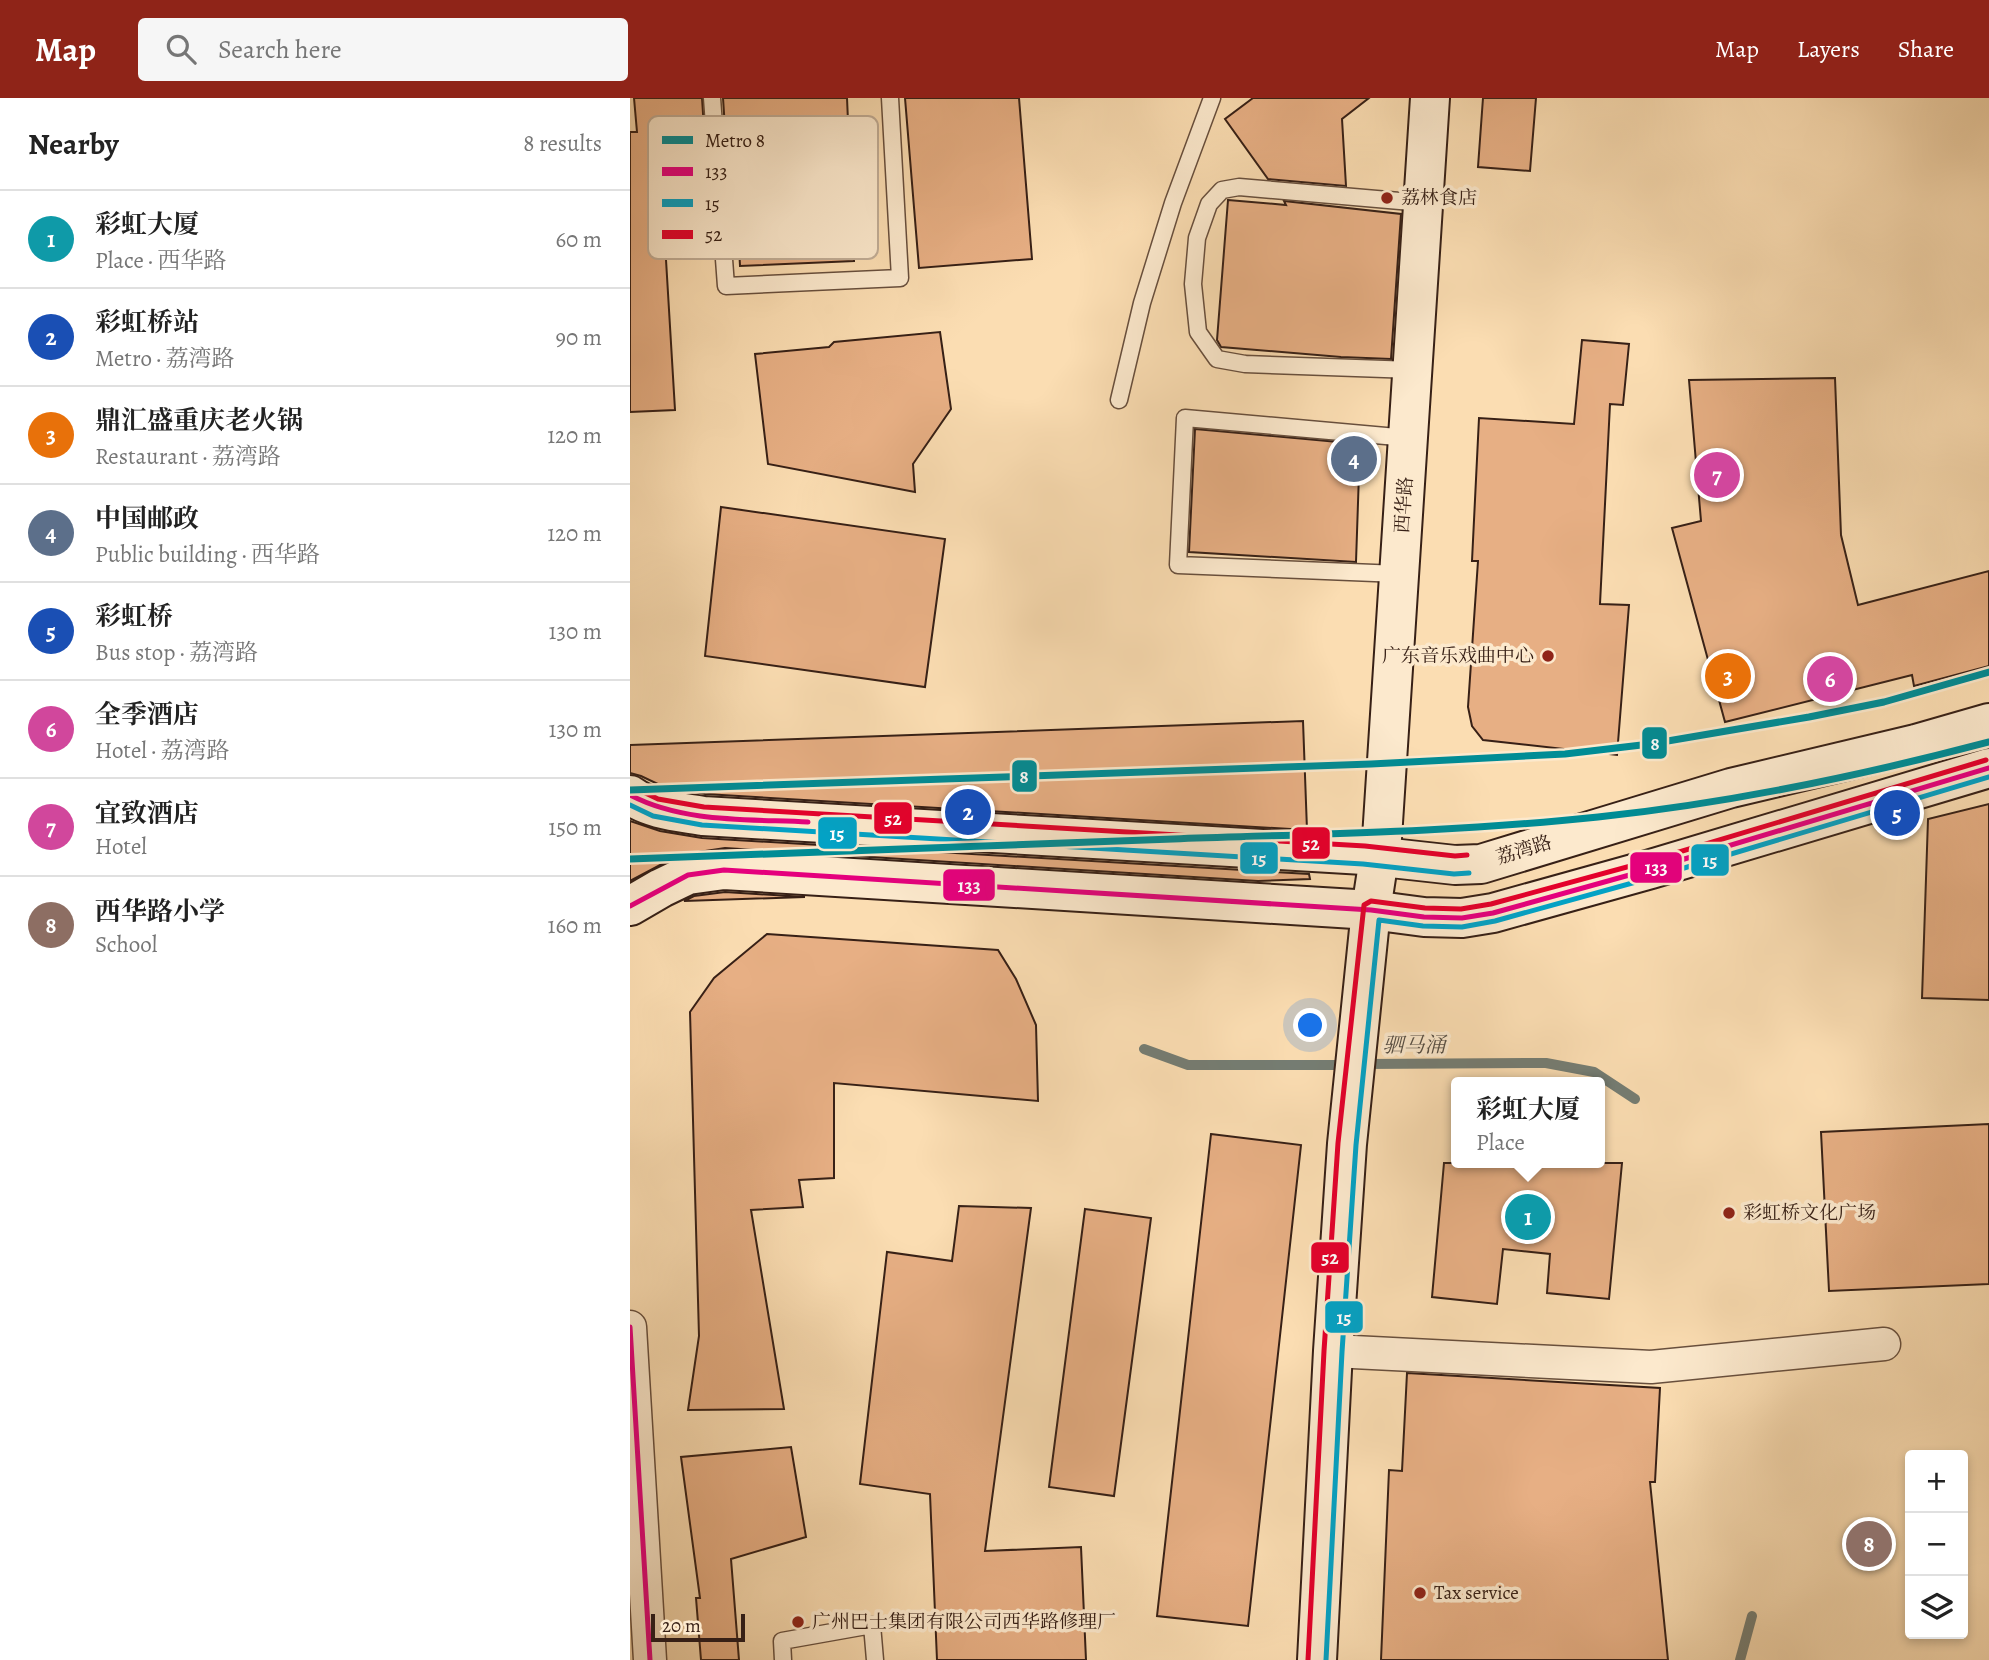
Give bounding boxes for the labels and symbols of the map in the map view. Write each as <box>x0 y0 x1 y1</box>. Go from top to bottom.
legend <box>648 116 878 259</box>
text: Metro 8 <box>705 128 765 154</box>
text: 133 <box>705 159 727 185</box>
place label: 荔林食店 <box>1401 185 1477 211</box>
marker: 荔林食店 <box>1379 190 1395 206</box>
text: 15 <box>705 191 720 217</box>
text: 52 <box>705 222 722 248</box>
pin: 4 <box>1331 433 1377 485</box>
pin: 7 <box>1694 449 1740 501</box>
street label: 西华路 <box>1389 476 1419 534</box>
place label: 广东音乐戏曲中心 <box>1382 643 1534 669</box>
marker: 广东音乐戏曲中心 <box>1540 648 1556 664</box>
pin: 3 <box>1705 650 1751 702</box>
pin: 6 <box>1807 653 1853 705</box>
line badge: 8 <box>1641 726 1668 760</box>
text: 8 <box>1650 731 1660 757</box>
line badge: 8 <box>1011 759 1038 793</box>
text: 8 <box>1019 764 1029 790</box>
pin: 2 <box>945 786 991 838</box>
pin: 5 <box>1874 787 1920 839</box>
line badge: 52 <box>873 801 913 835</box>
text: 52 <box>884 806 902 832</box>
line badge: 15 <box>817 816 858 850</box>
text: 15 <box>830 821 844 847</box>
line badge: 52 <box>1291 826 1331 860</box>
street label: 荔湾路 <box>1493 829 1555 871</box>
text: 52 <box>1302 831 1320 857</box>
line badge: 15 <box>1239 841 1279 875</box>
line badge: 15 <box>1690 843 1730 877</box>
text: 15 <box>1252 846 1266 872</box>
text: 15 <box>1703 848 1717 874</box>
line badge: 133 <box>1629 851 1683 884</box>
text: 133 <box>1644 855 1668 881</box>
line badge: 133 <box>942 868 996 902</box>
text: 133 <box>957 873 981 899</box>
your location <box>1293 1008 1327 1042</box>
water label: 驷马涌 <box>1383 1031 1447 1059</box>
pin: 1 <box>1505 1191 1551 1243</box>
place label: 彩虹桥文化广场 <box>1743 1200 1876 1226</box>
marker: 彩虹桥文化广场 <box>1721 1205 1737 1221</box>
line badge: 52 <box>1310 1241 1350 1274</box>
text: 52 <box>1321 1245 1339 1271</box>
line badge: 15 <box>1324 1300 1364 1334</box>
text: 15 <box>1337 1305 1351 1331</box>
pin: 8 <box>1846 1518 1892 1570</box>
place label: Tax service <box>1434 1580 1519 1606</box>
marker: Tax service <box>1412 1585 1428 1601</box>
place label: 广州巴士集团有限公司西华路修理厂 <box>812 1609 1116 1635</box>
scale bar <box>651 1611 746 1643</box>
marker: 广州巴士集团有限公司西华路修理厂 <box>790 1614 806 1630</box>

